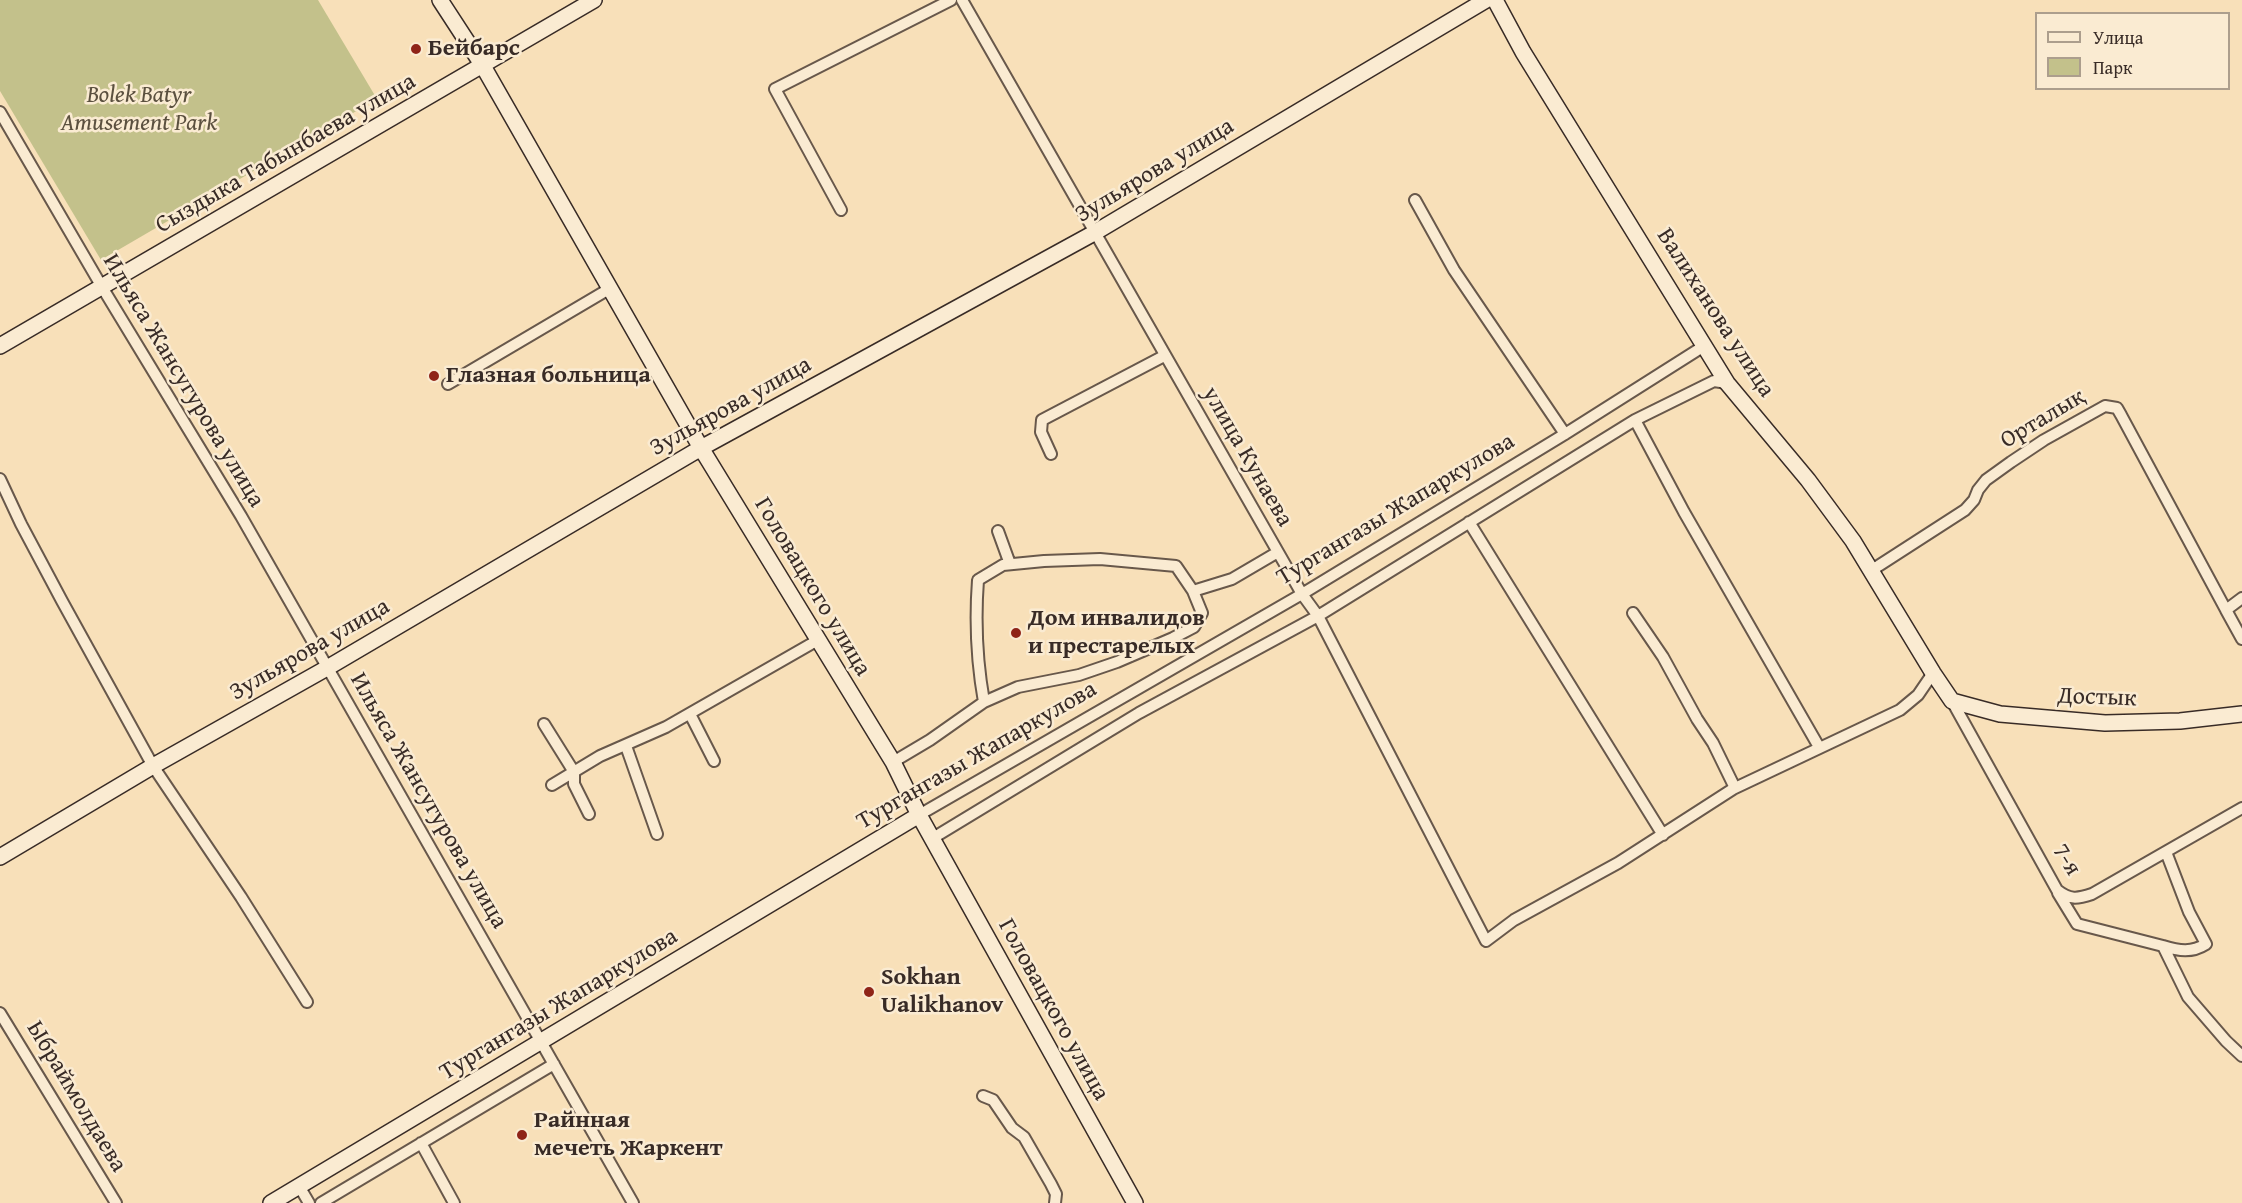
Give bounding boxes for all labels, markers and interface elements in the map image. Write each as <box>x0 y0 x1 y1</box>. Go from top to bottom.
legend <box>2035 12 2230 90</box>
text: Улица <box>2093 24 2143 51</box>
place label: Бейбарс <box>428 35 520 63</box>
marker: Бейбарс <box>409 42 423 56</box>
text: Парк <box>2093 54 2132 81</box>
street label: Сыздыка Табынбаева улица <box>151 68 421 240</box>
park label: Bolek Batyr Amusement Park <box>61 82 217 138</box>
street label: Зульярова улица <box>1071 112 1239 230</box>
street label: Валиханова улица <box>1650 223 1780 403</box>
street label: Ильяса Жансугурова улица <box>96 249 270 513</box>
street label: Зульярова улица <box>645 351 817 463</box>
place label: Глазная больница <box>446 362 651 390</box>
marker: Глазная больница <box>427 369 441 383</box>
street label: улица Кунаева <box>1195 382 1299 532</box>
street label: Орталық <box>1996 383 2090 455</box>
street label: Тургангазы Жапаркулова <box>1272 428 1520 592</box>
street label: Головацкого улица <box>747 492 877 682</box>
street label: Зульярова улица <box>225 593 395 707</box>
place label: Дом инвалидов и престарелых <box>1028 605 1205 661</box>
marker: Дом инвалидов и престарелых <box>1009 626 1023 640</box>
street label: Ильяса Жансугурова улица <box>343 668 513 934</box>
street label: Тургангазы Жапаркулова <box>852 675 1102 837</box>
street label: Достык <box>2057 682 2137 714</box>
street label: 7-я <box>2045 839 2087 881</box>
street label: Головацкого улица <box>991 914 1115 1106</box>
street label: Тургангазы Жапаркулова <box>435 923 683 1087</box>
place label: Sokhan Ualikhanov <box>881 964 1003 1020</box>
marker: Sokhan Ualikhanov <box>862 985 876 999</box>
street label: Ыбраймолдаева <box>20 1016 132 1178</box>
place label: Райнная мечеть Жаркент <box>534 1107 723 1163</box>
marker: Райнная мечеть Жаркент <box>515 1128 529 1142</box>

